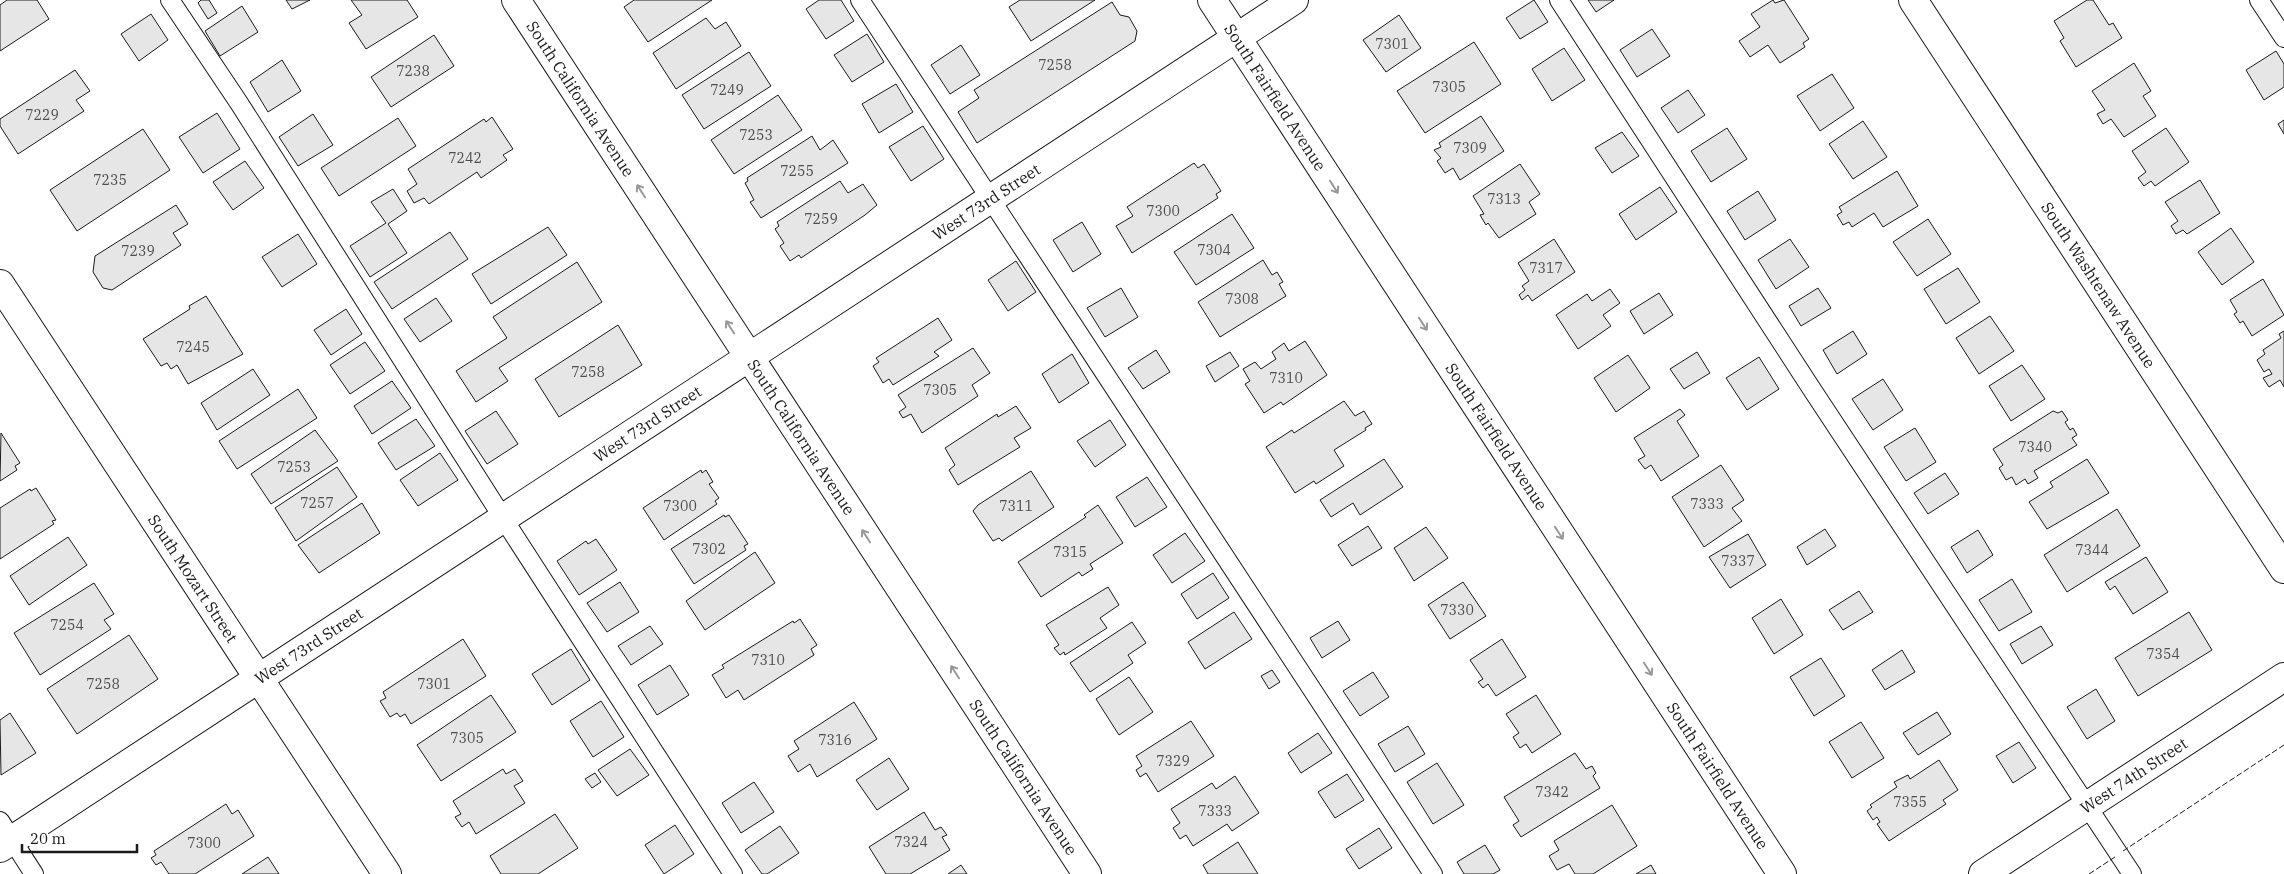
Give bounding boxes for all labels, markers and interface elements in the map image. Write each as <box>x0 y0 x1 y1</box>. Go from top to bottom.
street label: South California Avenue <box>522 17 639 180</box>
street label: South Fairfield Avenue <box>1220 20 1331 174</box>
house number: 7301 <box>1375 35 1409 53</box>
house number: 7258 <box>1038 56 1072 74</box>
house number: 7238 <box>396 62 430 80</box>
house number: 7305 <box>1432 78 1466 96</box>
house number: 7249 <box>710 81 744 99</box>
house number: 7229 <box>25 106 59 124</box>
house number: 7253 <box>739 126 773 144</box>
house number: 7309 <box>1453 139 1487 157</box>
house number: 7242 <box>448 149 482 167</box>
street label: West 73rd Street <box>928 159 1044 244</box>
house number: 7255 <box>780 162 814 180</box>
house number: 7235 <box>93 171 127 189</box>
one-way arrow <box>1329 180 1339 194</box>
one-way arrow <box>636 184 646 198</box>
house number: 7313 <box>1487 190 1521 208</box>
street label: South Washtenaw Avenue <box>2037 198 2160 372</box>
house number: 7300 <box>1146 202 1180 220</box>
house number: 7259 <box>804 210 838 228</box>
house number: 7304 <box>1197 241 1231 259</box>
house number: 7239 <box>121 242 155 260</box>
house number: 7317 <box>1529 259 1563 277</box>
house number: 7308 <box>1225 290 1259 308</box>
one-way arrow <box>1418 316 1428 330</box>
one-way arrow <box>724 320 734 334</box>
house number: 7245 <box>176 338 210 356</box>
street label: South California Avenue <box>743 355 860 519</box>
street label: South Fairfield Avenue <box>1441 359 1552 514</box>
house number: 7258 <box>571 363 605 381</box>
house number: 7310 <box>1269 369 1303 387</box>
street label: West 73rd Street <box>590 381 705 466</box>
house number: 7305 <box>923 381 957 399</box>
house number: 7340 <box>2018 438 2052 456</box>
house number: 7253 <box>277 458 311 476</box>
house number: 7257 <box>300 494 334 512</box>
house number: 7333 <box>1690 495 1724 513</box>
house number: 7300 <box>663 497 697 515</box>
house number: 7311 <box>999 497 1033 515</box>
street label: South Mozart Street <box>144 511 242 646</box>
one-way arrow <box>1554 526 1565 540</box>
one-way arrow <box>861 529 872 543</box>
house number: 7302 <box>692 540 726 558</box>
house number: 7344 <box>2075 541 2109 559</box>
house number: 7315 <box>1053 543 1087 561</box>
house number: 7337 <box>1721 552 1755 570</box>
house number: 7330 <box>1440 601 1474 619</box>
street label: West 73rd Street <box>251 603 367 688</box>
house number: 7254 <box>50 616 84 634</box>
house number: 7354 <box>2146 645 2180 663</box>
house number: 7310 <box>751 651 785 669</box>
one-way arrow <box>1643 662 1653 676</box>
one-way arrow <box>950 665 960 679</box>
house number: 7258 <box>86 675 120 693</box>
house number: 7301 <box>417 675 451 693</box>
street label: South California Avenue <box>965 695 1082 859</box>
street label: South Fairfield Avenue <box>1663 698 1773 853</box>
house number: 7305 <box>450 729 484 747</box>
house number: 7316 <box>818 731 852 749</box>
street label: West 74th Street <box>2076 733 2191 818</box>
house number: 7329 <box>1156 752 1190 770</box>
house number: 7342 <box>1535 783 1569 801</box>
house number: 7355 <box>1893 793 1927 811</box>
house number: 7333 <box>1198 802 1232 820</box>
scale bar <box>22 822 138 854</box>
text: 20 m <box>30 829 66 848</box>
house number: 7324 <box>894 833 928 851</box>
house number: 7300 <box>187 834 221 852</box>

